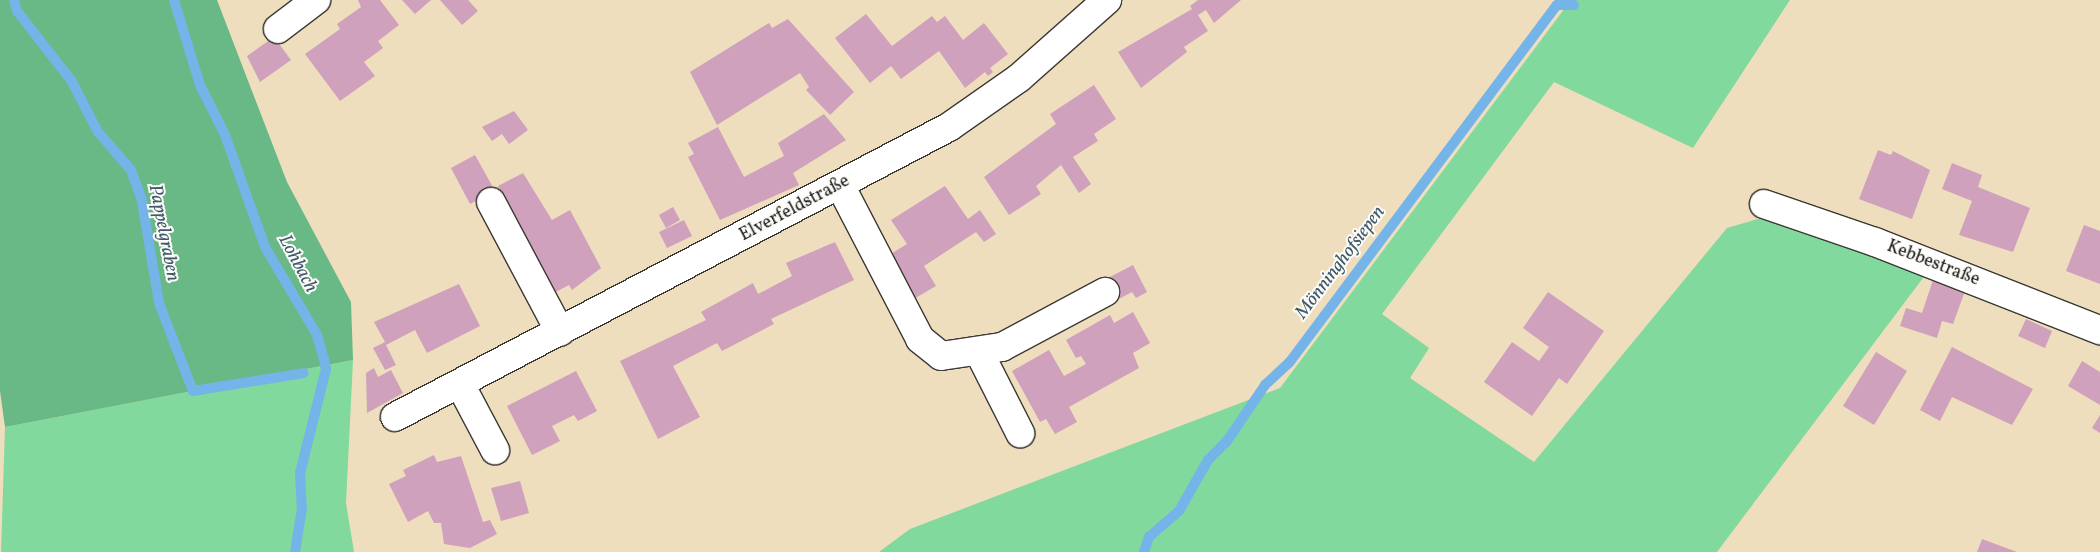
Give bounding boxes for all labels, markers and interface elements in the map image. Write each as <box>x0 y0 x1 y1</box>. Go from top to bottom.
street label: Elverfeldstraße <box>736 171 854 247</box>
water label: Pappelgraben <box>142 183 184 283</box>
water label: Mönninghofsiepen <box>1291 202 1391 324</box>
water label: Lohbach <box>272 231 322 297</box>
street label: Kebbestraße <box>1883 236 1983 292</box>

